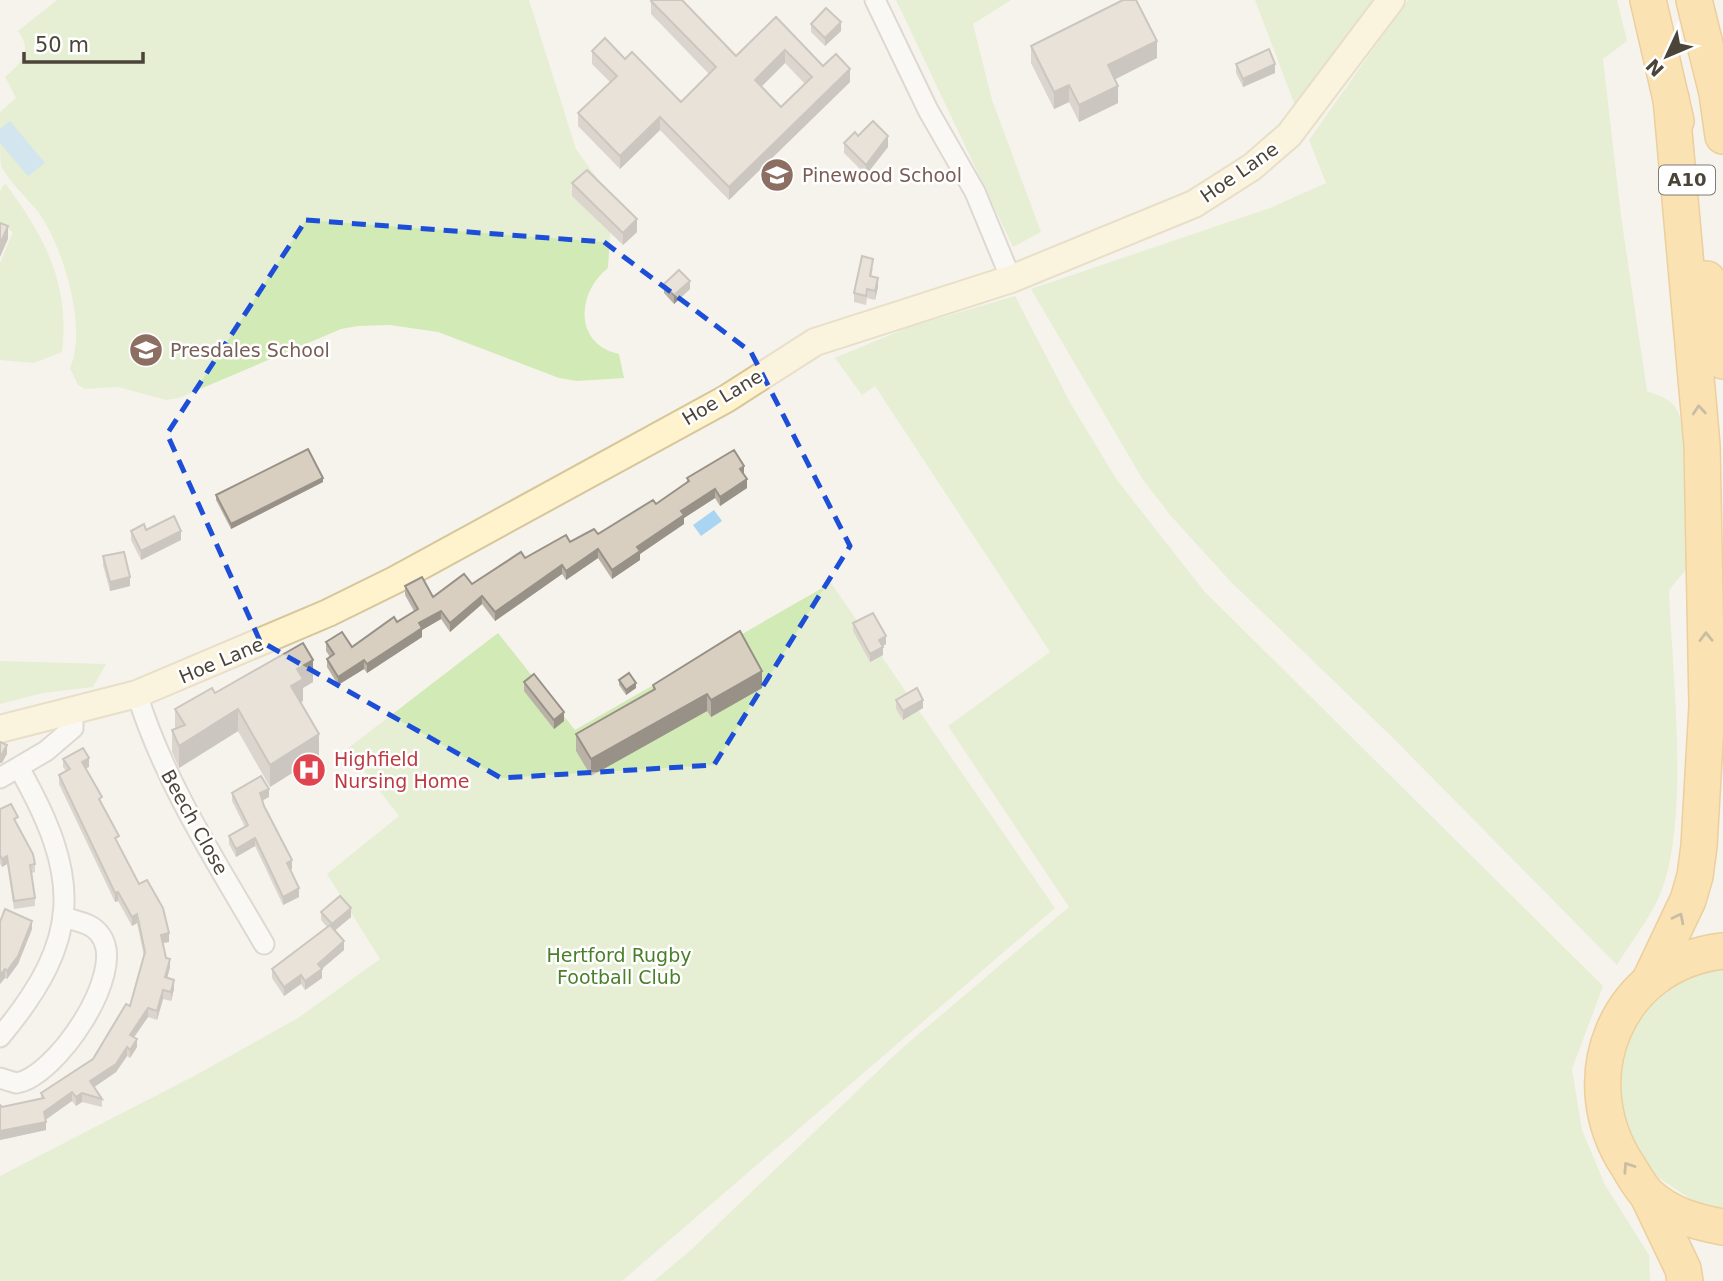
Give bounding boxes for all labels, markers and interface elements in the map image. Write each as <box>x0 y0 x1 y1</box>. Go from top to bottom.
scale bar <box>24 21 144 65</box>
north arrow <box>1632 21 1702 91</box>
text: 50 m <box>35 33 89 57</box>
text: N <box>1641 54 1668 81</box>
street label: Hoe Lane <box>1196 137 1282 207</box>
school or university icon: Pinewood School <box>758 156 796 194</box>
place label: Pinewood School <box>802 164 962 186</box>
road number: A10 <box>1659 166 1715 195</box>
school or university icon: Presdales School <box>127 331 165 369</box>
place label: Presdales School <box>170 339 330 361</box>
street label: Hoe Lane <box>678 364 766 430</box>
one-way arrow <box>1692 404 1707 415</box>
street label: Hoe Lane <box>175 632 267 688</box>
one-way arrow <box>1698 632 1714 642</box>
place label: Highfield Nursing Home <box>334 748 470 792</box>
hospital icon: Highfield Nursing Home <box>290 751 328 789</box>
street label: Beech Close <box>157 766 233 878</box>
one-way arrow <box>1671 913 1684 926</box>
park label: Hertford Rugby Football Club <box>547 944 691 988</box>
one-way arrow <box>1624 1162 1636 1175</box>

